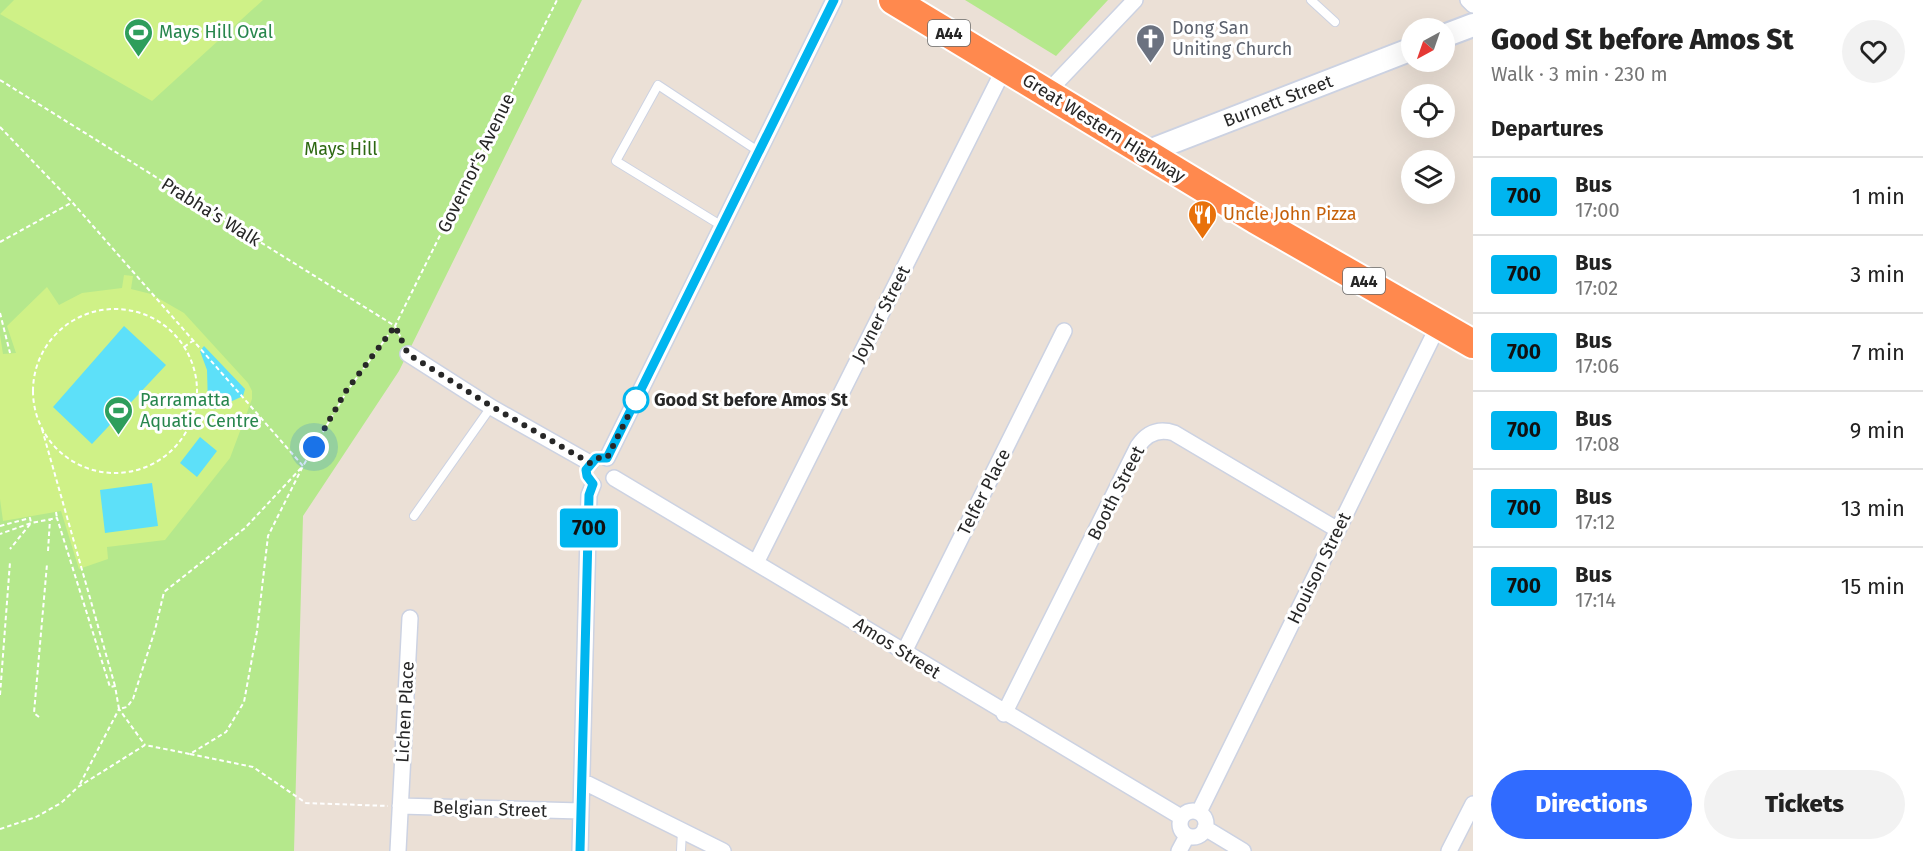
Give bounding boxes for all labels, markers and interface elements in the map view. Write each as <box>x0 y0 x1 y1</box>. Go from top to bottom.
sports icon: Mays Hill Oval <box>122 16 154 58</box>
place label: Dong San Uniting Church <box>1172 17 1292 60</box>
north arrow <box>1401 18 1455 72</box>
map controls <box>1401 18 1455 204</box>
road number: A44 <box>928 20 970 46</box>
button: heart <box>1842 20 1905 83</box>
place label: Mays Hill Oval <box>159 21 273 43</box>
church icon: Dong San Uniting Church <box>1135 22 1167 64</box>
text: Good St before Amos St <box>1491 23 1794 56</box>
text: Walk · 3 min · 230 m <box>1491 62 1668 86</box>
street label: Great Western Highway <box>1018 69 1190 187</box>
street label: Burnett Street <box>1220 70 1336 132</box>
button: locate <box>1401 84 1455 138</box>
street label: Governor's Avenue <box>433 90 519 236</box>
text: Departures <box>1491 115 1603 142</box>
park label: Mays Hill <box>304 138 378 160</box>
button: layers <box>1401 150 1455 204</box>
text: Bus <box>1575 171 1612 198</box>
street label: Prabha’s Walk <box>157 173 265 252</box>
text: 700 <box>1507 183 1541 209</box>
text: 1 min <box>1852 183 1905 210</box>
restaurant icon: Uncle John Pizza <box>1186 198 1218 240</box>
text: 17:00 <box>1575 198 1620 222</box>
place label: Uncle John Pizza <box>1223 203 1357 225</box>
text: Bus <box>1575 249 1612 276</box>
street label: Joyner Street <box>847 261 915 366</box>
text: 700 <box>1507 261 1541 287</box>
text: 3 min <box>1850 261 1905 288</box>
road number: A44 <box>1343 268 1385 294</box>
text: 17:02 <box>1575 276 1618 300</box>
text: Bus <box>1575 327 1612 354</box>
text: 700 <box>1507 339 1541 365</box>
text: 7 min <box>1851 339 1905 366</box>
text: 17:06 <box>1575 354 1619 378</box>
marker: Good St before Amos St <box>623 387 649 413</box>
place label: Parramatta Aquatic Centre <box>140 389 259 432</box>
place label: Good St before Amos St <box>654 389 849 411</box>
sports icon: Parramatta Aquatic Centre <box>103 394 135 436</box>
text: Bus <box>1575 405 1612 432</box>
text: 700 <box>1507 417 1541 443</box>
text: 9 min <box>1850 417 1905 444</box>
your location <box>299 432 329 462</box>
text: 17:08 <box>1575 432 1620 456</box>
street label: Booth Street <box>1083 442 1149 544</box>
street label: Telfer Place <box>953 445 1015 539</box>
text: Bus <box>1575 483 1612 510</box>
text: 700 <box>1507 495 1541 521</box>
text: 13 min <box>1841 495 1905 522</box>
line badge: 700 <box>554 508 624 548</box>
street label: Houison Street <box>1283 508 1356 627</box>
text: 17:12 <box>1575 510 1615 534</box>
text: 700 <box>572 515 606 541</box>
text: Bus <box>1575 561 1612 588</box>
text: 700 <box>1507 573 1541 599</box>
text: 15 min <box>1841 573 1905 600</box>
text: 17:14 <box>1575 588 1616 612</box>
street label: Amos Street <box>850 613 945 684</box>
street label: Lichen Place <box>391 661 419 763</box>
button: Directions <box>1491 770 1692 839</box>
button: Tickets <box>1704 770 1905 839</box>
street label: Belgian Street <box>432 796 548 822</box>

